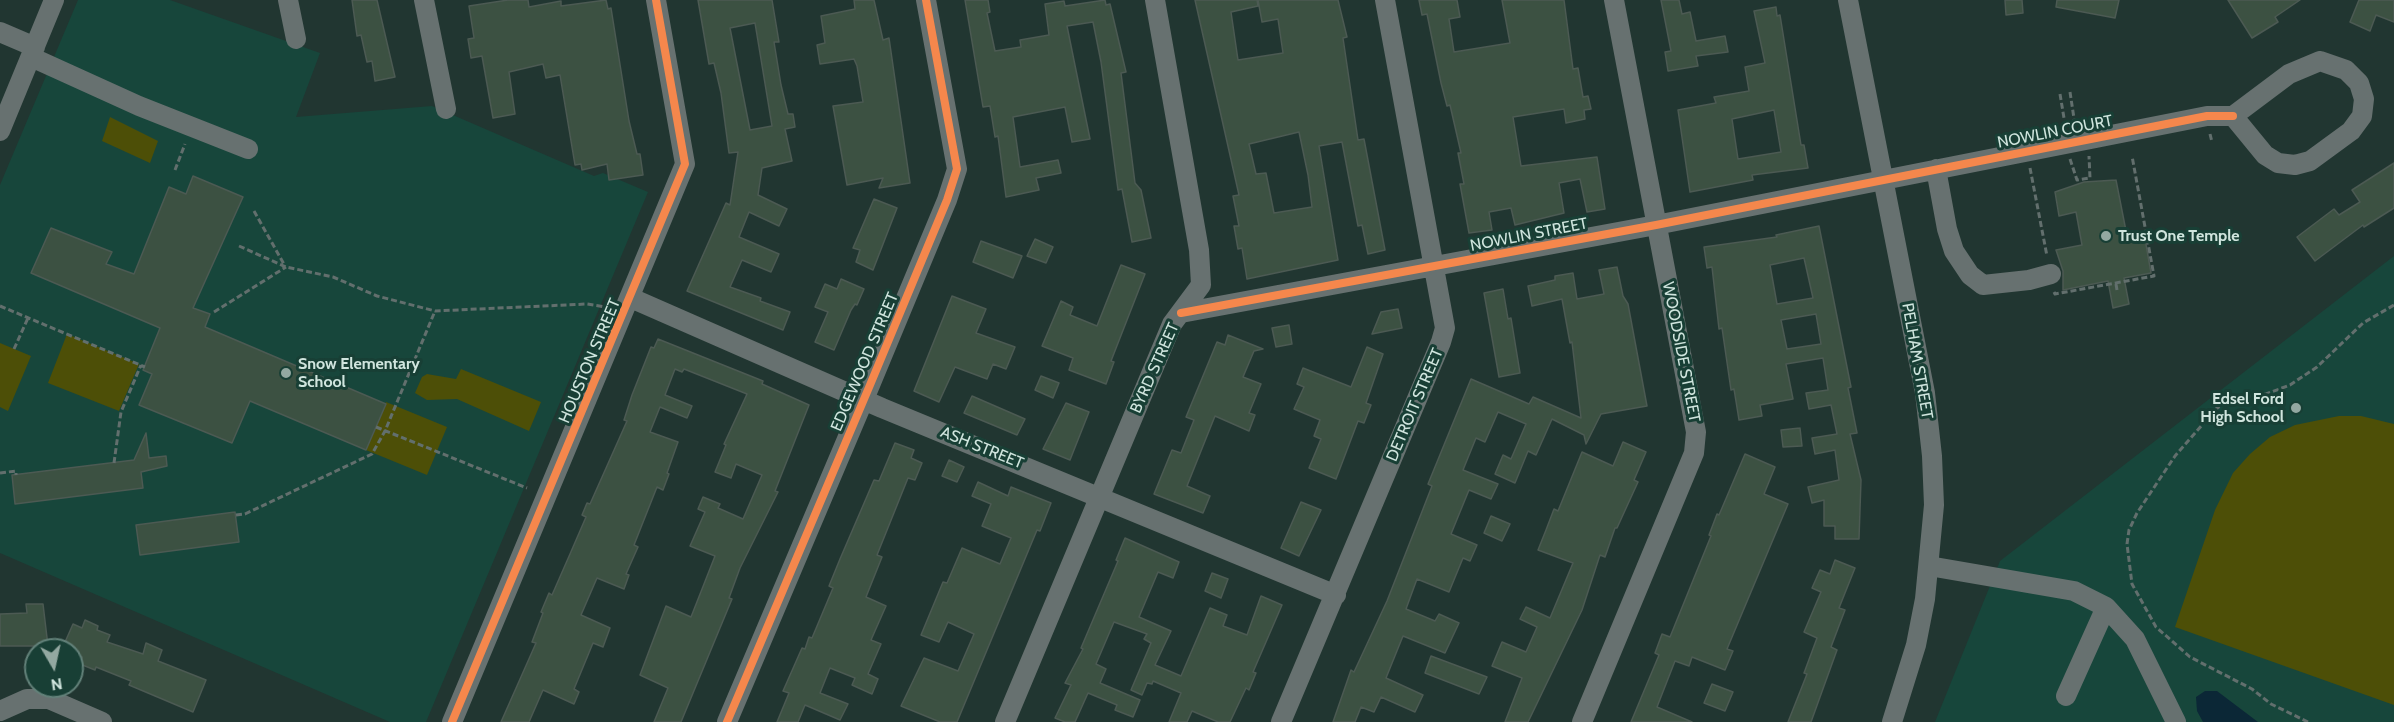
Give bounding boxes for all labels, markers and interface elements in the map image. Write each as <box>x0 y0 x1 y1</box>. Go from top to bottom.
street label: NOWLIN COURT <box>1996 111 2114 153</box>
street label: NOWLIN STREET <box>1469 214 1589 256</box>
place label: Trust One Temple <box>2118 226 2240 246</box>
marker: Trust One Temple <box>2099 229 2113 243</box>
street label: WOODSIDE STREET <box>1658 280 1704 424</box>
street label: EDGEWOOD STREET <box>827 290 903 434</box>
street label: HOUSTON STREET <box>555 296 625 426</box>
street label: PELHAM STREET <box>1897 301 1937 421</box>
street label: BYRD STREET <box>1127 320 1183 416</box>
street label: DETROIT STREET <box>1383 346 1447 464</box>
place label: Snow Elementary School <box>298 354 420 392</box>
marker: Snow Elementary School <box>279 366 293 380</box>
place label: Edsel Ford High School <box>2200 389 2284 427</box>
marker: Edsel Ford High School <box>2289 401 2303 415</box>
street label: ASH STREET <box>938 423 1026 473</box>
north arrow <box>24 638 84 698</box>
text: N <box>50 674 64 695</box>

